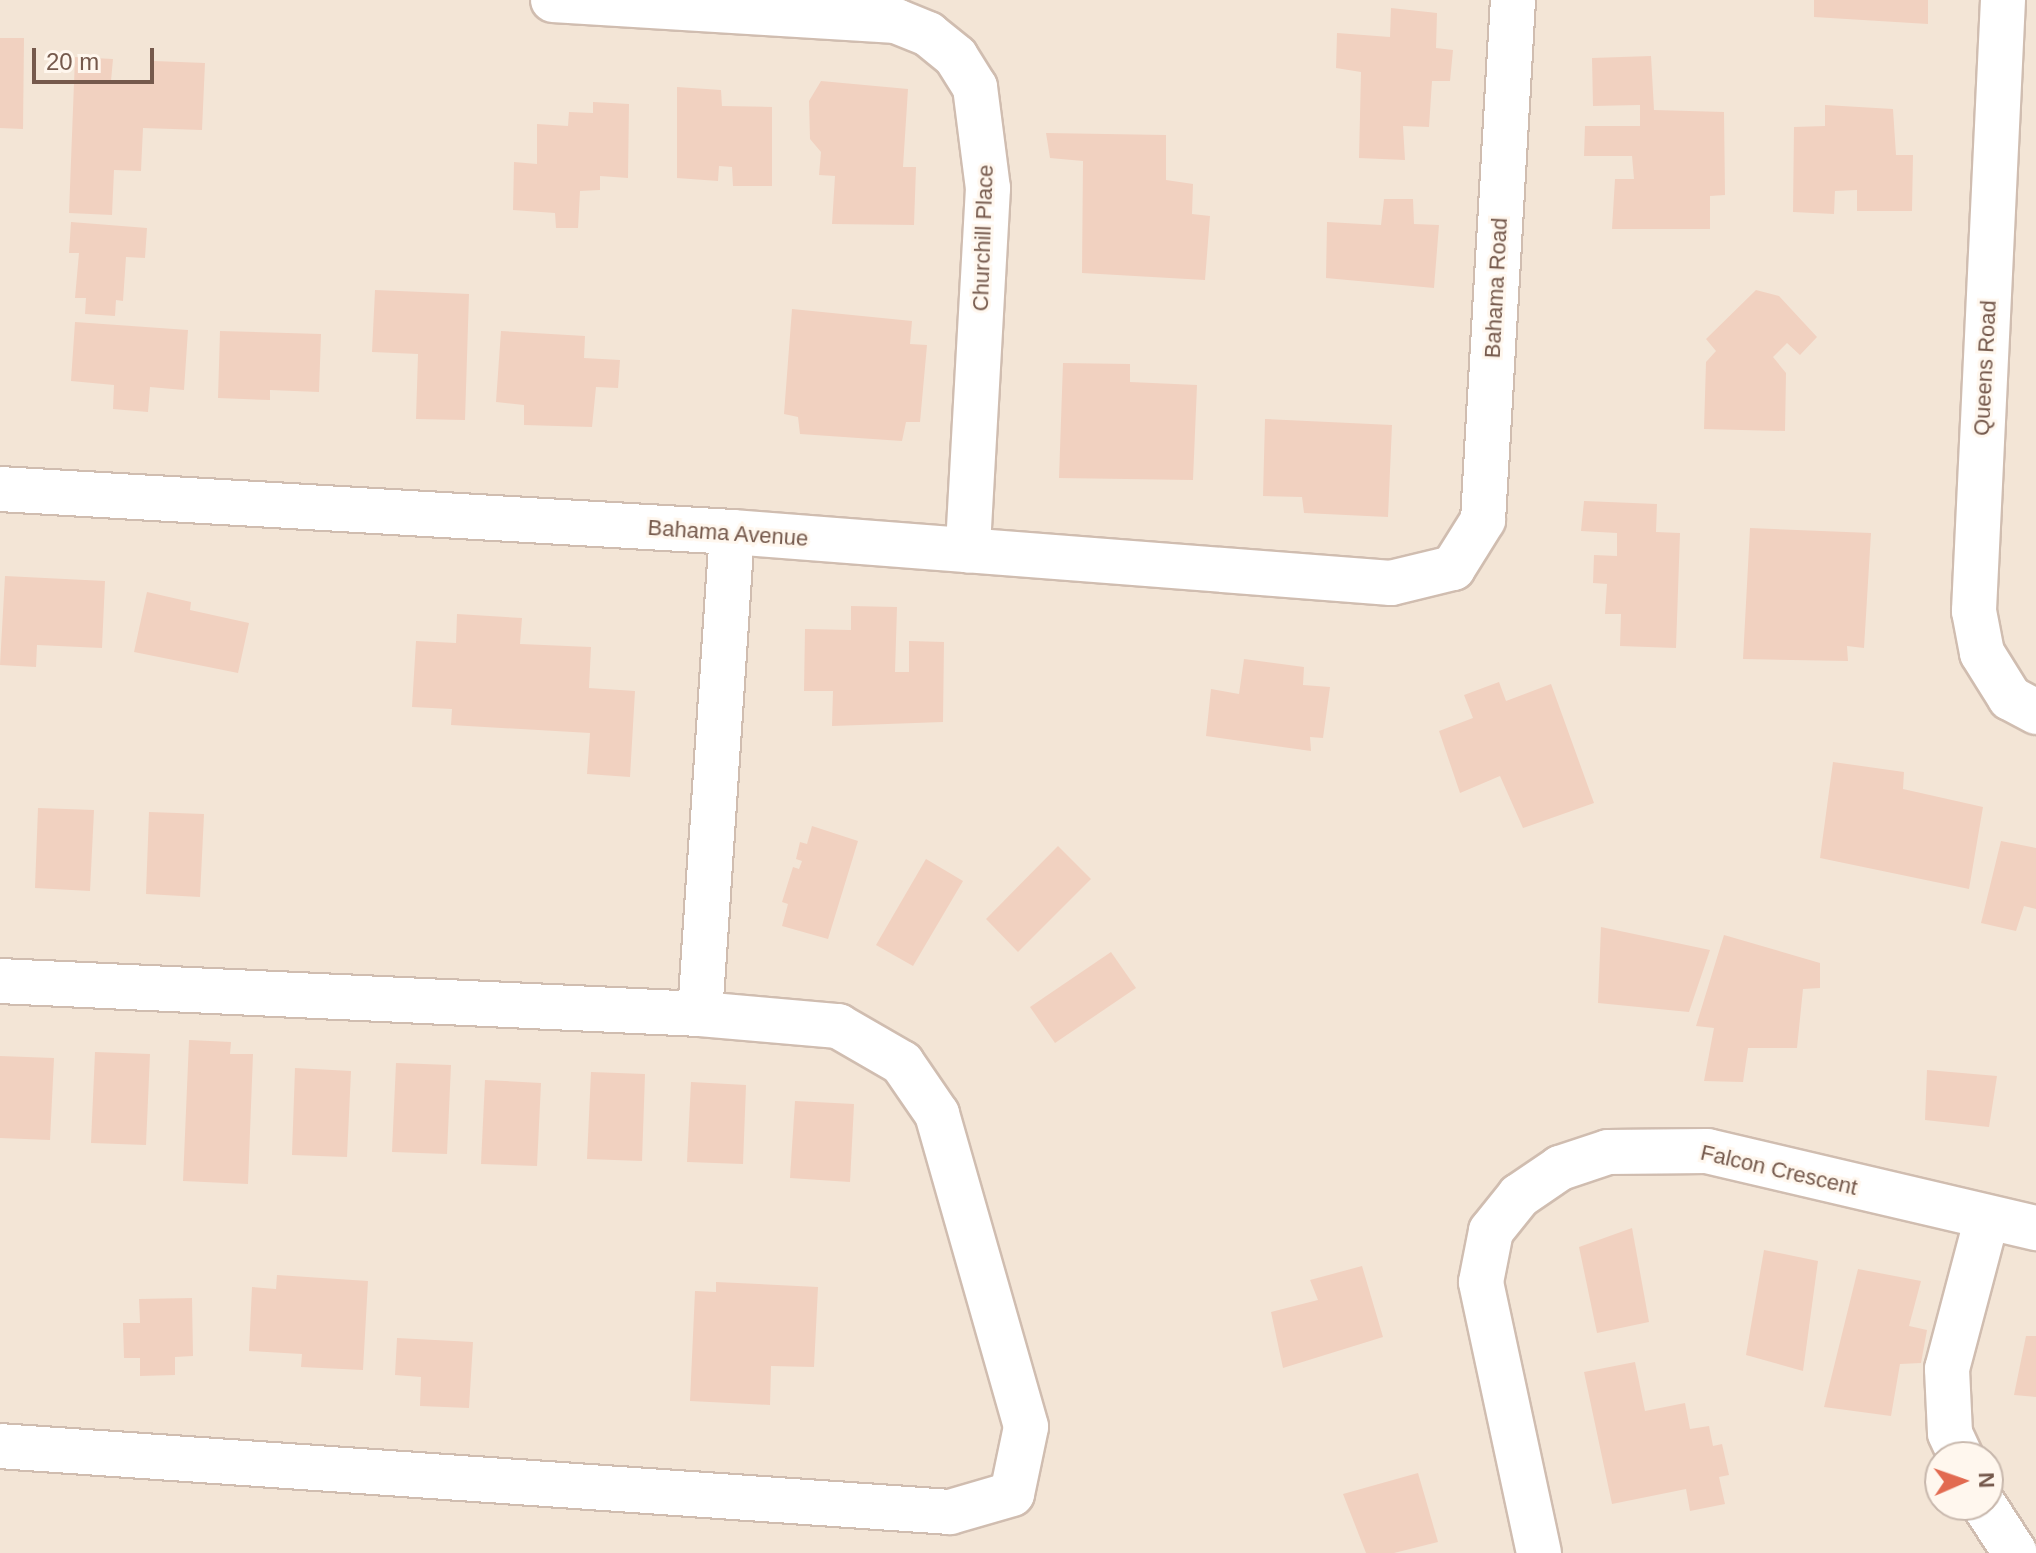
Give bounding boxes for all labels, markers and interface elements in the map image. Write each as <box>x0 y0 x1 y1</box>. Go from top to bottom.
scale bar <box>36 32 158 82</box>
text: 20 m <box>46 48 99 75</box>
street label: Churchill Place <box>967 164 999 312</box>
street label: Bahama Road <box>1479 217 1513 359</box>
street label: Queens Road <box>1968 300 2002 436</box>
street label: Bahama Avenue <box>646 514 810 552</box>
street label: Falcon Crescent <box>1698 1139 1860 1201</box>
north arrow <box>1924 1441 2004 1521</box>
text: N <box>1974 1472 1999 1489</box>

